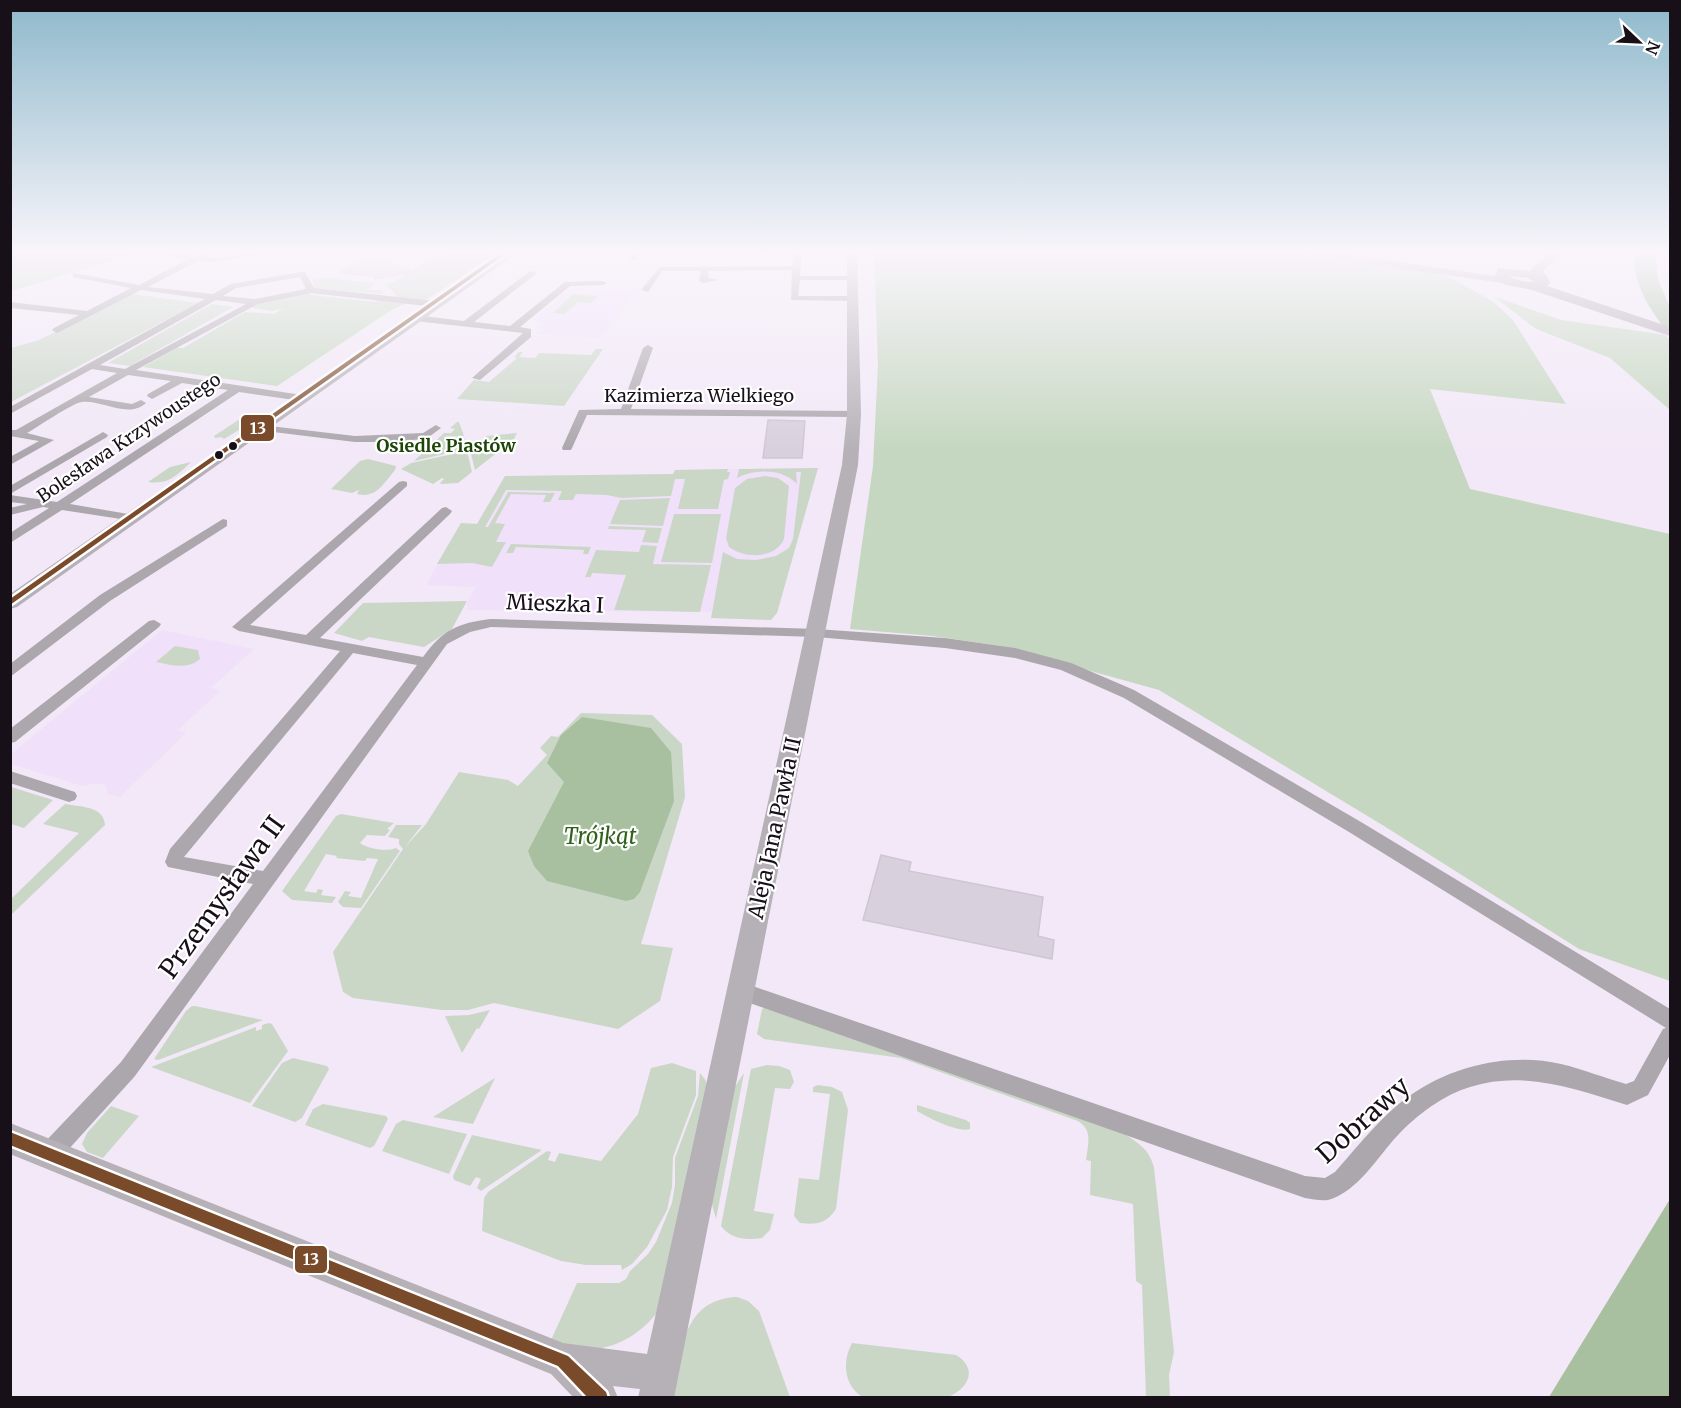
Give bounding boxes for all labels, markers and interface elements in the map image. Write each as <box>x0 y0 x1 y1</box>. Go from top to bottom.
north arrow <box>1609 12 1669 72</box>
text: N <box>1641 38 1664 58</box>
street label: Bolesława Krzywoustego <box>32 367 225 508</box>
street label: Kazimierza Wielkiego <box>604 384 794 407</box>
line badge: 13 <box>240 414 275 442</box>
text: 13 <box>250 418 266 438</box>
district label: Osiedle Piastów <box>376 434 516 457</box>
unlabelled marker <box>227 440 239 452</box>
unlabelled marker <box>213 449 225 461</box>
street label: Mieszka I <box>506 588 604 619</box>
street label: Aleja Jana Pawła II <box>742 735 807 922</box>
street label: Przemysława II <box>151 809 292 985</box>
water label: Trójkąt <box>564 822 637 850</box>
street label: Dobrawy <box>1309 1069 1417 1170</box>
line badge: 13 <box>294 1245 328 1274</box>
text: 13 <box>303 1249 319 1269</box>

